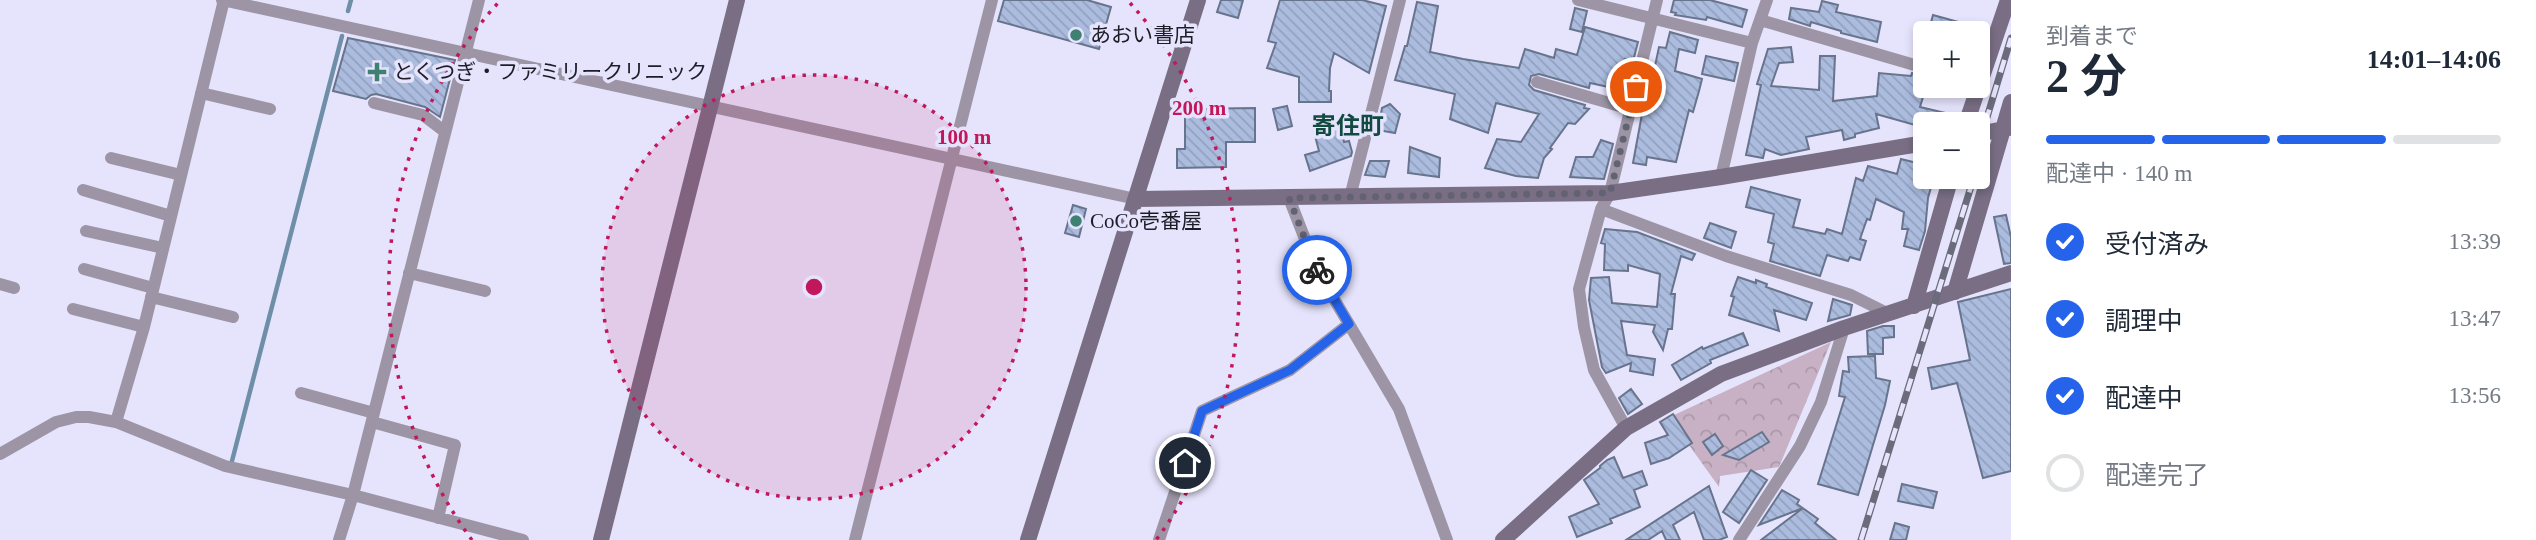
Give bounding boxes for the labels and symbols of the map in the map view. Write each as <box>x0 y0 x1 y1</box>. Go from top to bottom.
place label: あおい書店 <box>1090 23 1195 47</box>
marker: あおい書店 <box>1068 27 1084 43</box>
pin <box>1606 57 1666 117</box>
place label: とくつぎ・ファミリークリニック <box>393 60 707 84</box>
marker: とくつぎ・ファミリークリニック <box>367 62 387 82</box>
text: 200 m <box>1172 96 1227 120</box>
district label: 寄住町 <box>1312 113 1384 139</box>
text: 100 m <box>937 125 992 149</box>
place label: CoCo壱番屋 <box>1090 209 1202 233</box>
marker: CoCo壱番屋 <box>1068 213 1084 229</box>
courier <box>1282 235 1352 305</box>
centre of rings <box>802 275 826 299</box>
pin <box>1155 433 1215 493</box>

